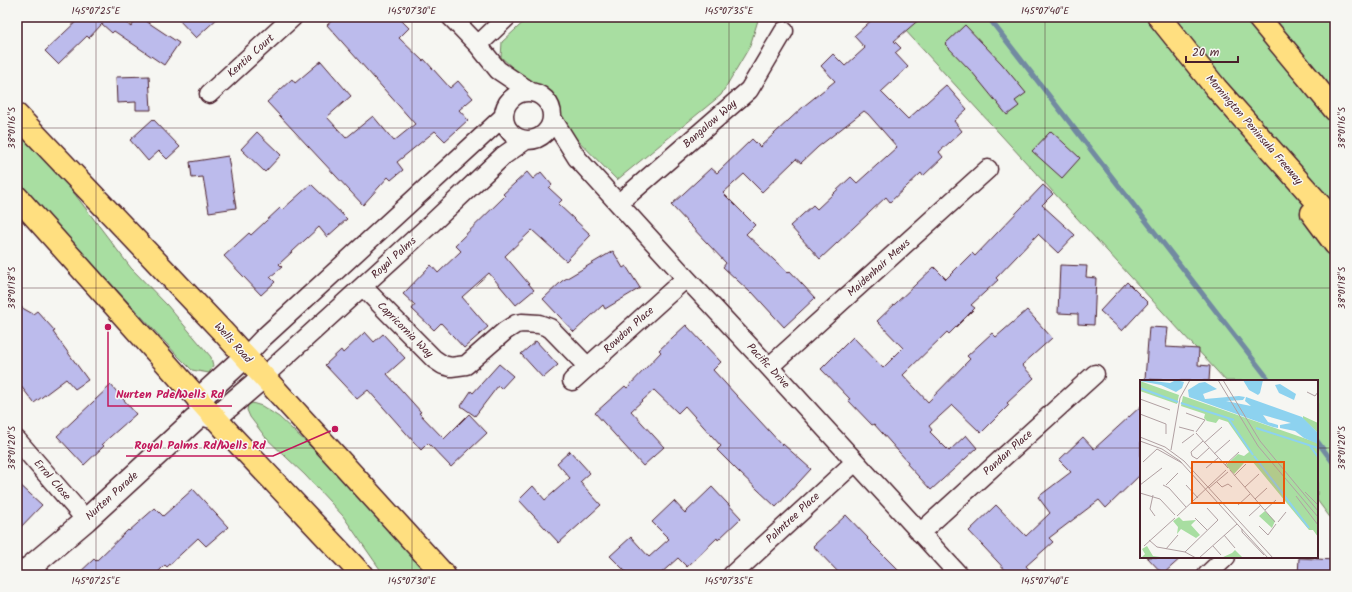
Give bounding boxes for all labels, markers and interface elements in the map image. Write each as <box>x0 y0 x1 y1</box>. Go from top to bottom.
text: 145°07'25"E <box>72 3 122 19</box>
text: 145°07'30"E <box>388 3 437 19</box>
text: 145°07'35"E <box>705 3 755 19</box>
text: 145°07'40"E <box>1021 3 1070 19</box>
street label: Kentia Court <box>223 29 279 82</box>
scale bar <box>1186 38 1238 64</box>
text: 20 m <box>1192 43 1220 62</box>
street label: Mornington Peninsula Freeway <box>1201 71 1308 190</box>
street label: Bangalow Way <box>679 95 742 153</box>
text: 38°01'16"S <box>4 106 20 149</box>
text: 38°01'16"S <box>1334 106 1350 149</box>
street label: Royal Palms <box>367 232 421 283</box>
street label: Maidenhair Mews <box>843 234 915 302</box>
text: 38°01'18"S <box>4 266 20 309</box>
text: 38°01'18"S <box>1334 266 1350 309</box>
street label: Capricornia Way <box>373 298 438 363</box>
street label: Rowdon Place <box>599 302 659 358</box>
street label: Wells Road <box>210 318 257 368</box>
street label: Pacific Drive <box>742 339 794 393</box>
inset map <box>1140 380 1318 558</box>
callout: Nurten Pde/Wells Rd <box>108 382 232 406</box>
text: Nurten Pde/Wells Rd <box>116 385 225 404</box>
text: 38°01'20"S <box>4 425 20 470</box>
text: 38°01'20"S <box>1334 425 1350 470</box>
street label: Pandan Place <box>979 426 1037 480</box>
callout: Royal Palms Rd/Wells Rd <box>126 432 273 456</box>
text: Royal Palms Rd/Wells Rd <box>134 436 266 455</box>
street label: Errol Close <box>29 455 75 505</box>
street label: Nurten Parade <box>81 467 143 525</box>
street label: Palmtree Place <box>762 488 824 548</box>
text: 145°07'25"E <box>72 573 122 589</box>
text: 145°07'30"E <box>388 573 437 589</box>
text: 145°07'35"E <box>705 573 755 589</box>
text: 145°07'40"E <box>1021 573 1070 589</box>

